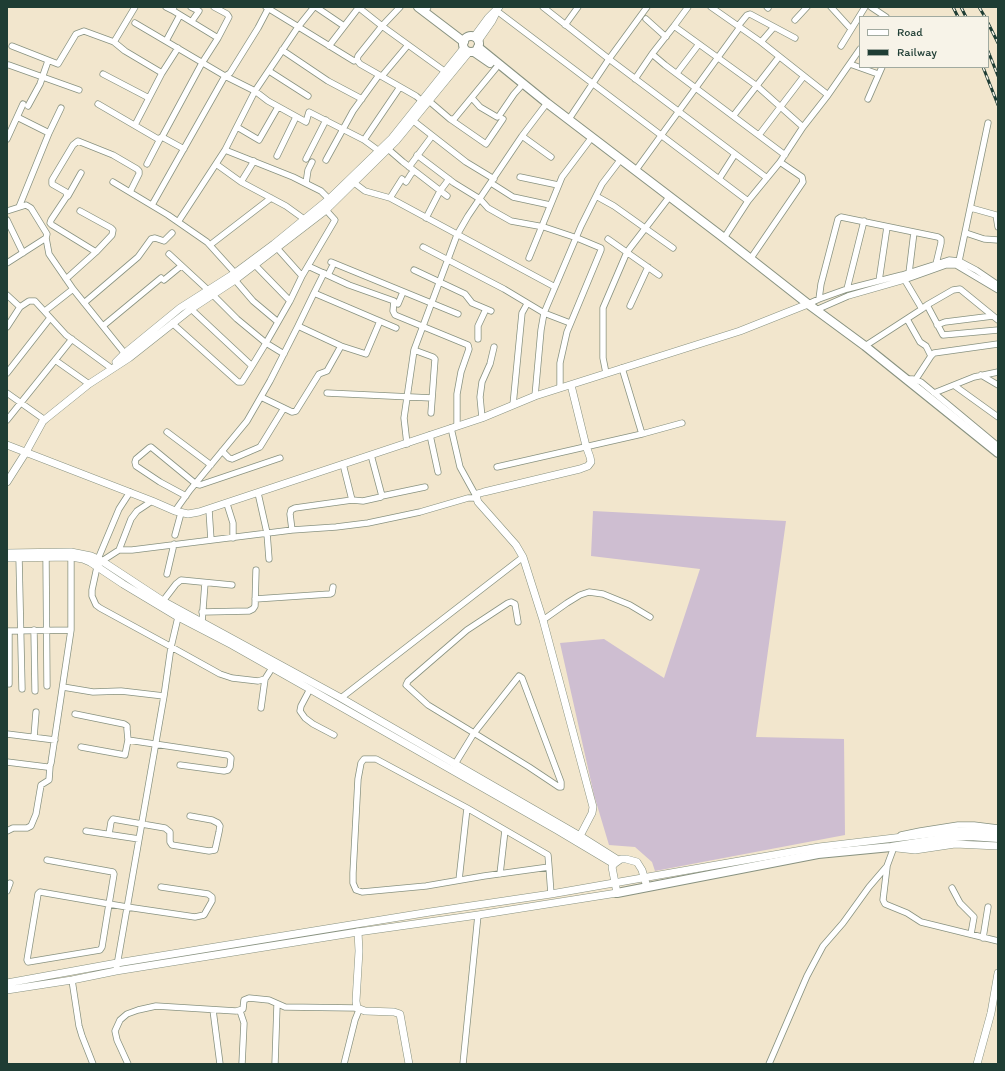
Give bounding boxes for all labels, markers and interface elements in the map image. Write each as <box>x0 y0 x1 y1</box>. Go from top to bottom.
legend <box>859 16 989 68</box>
text: Road <box>897 25 923 39</box>
text: Railway <box>897 45 937 59</box>

